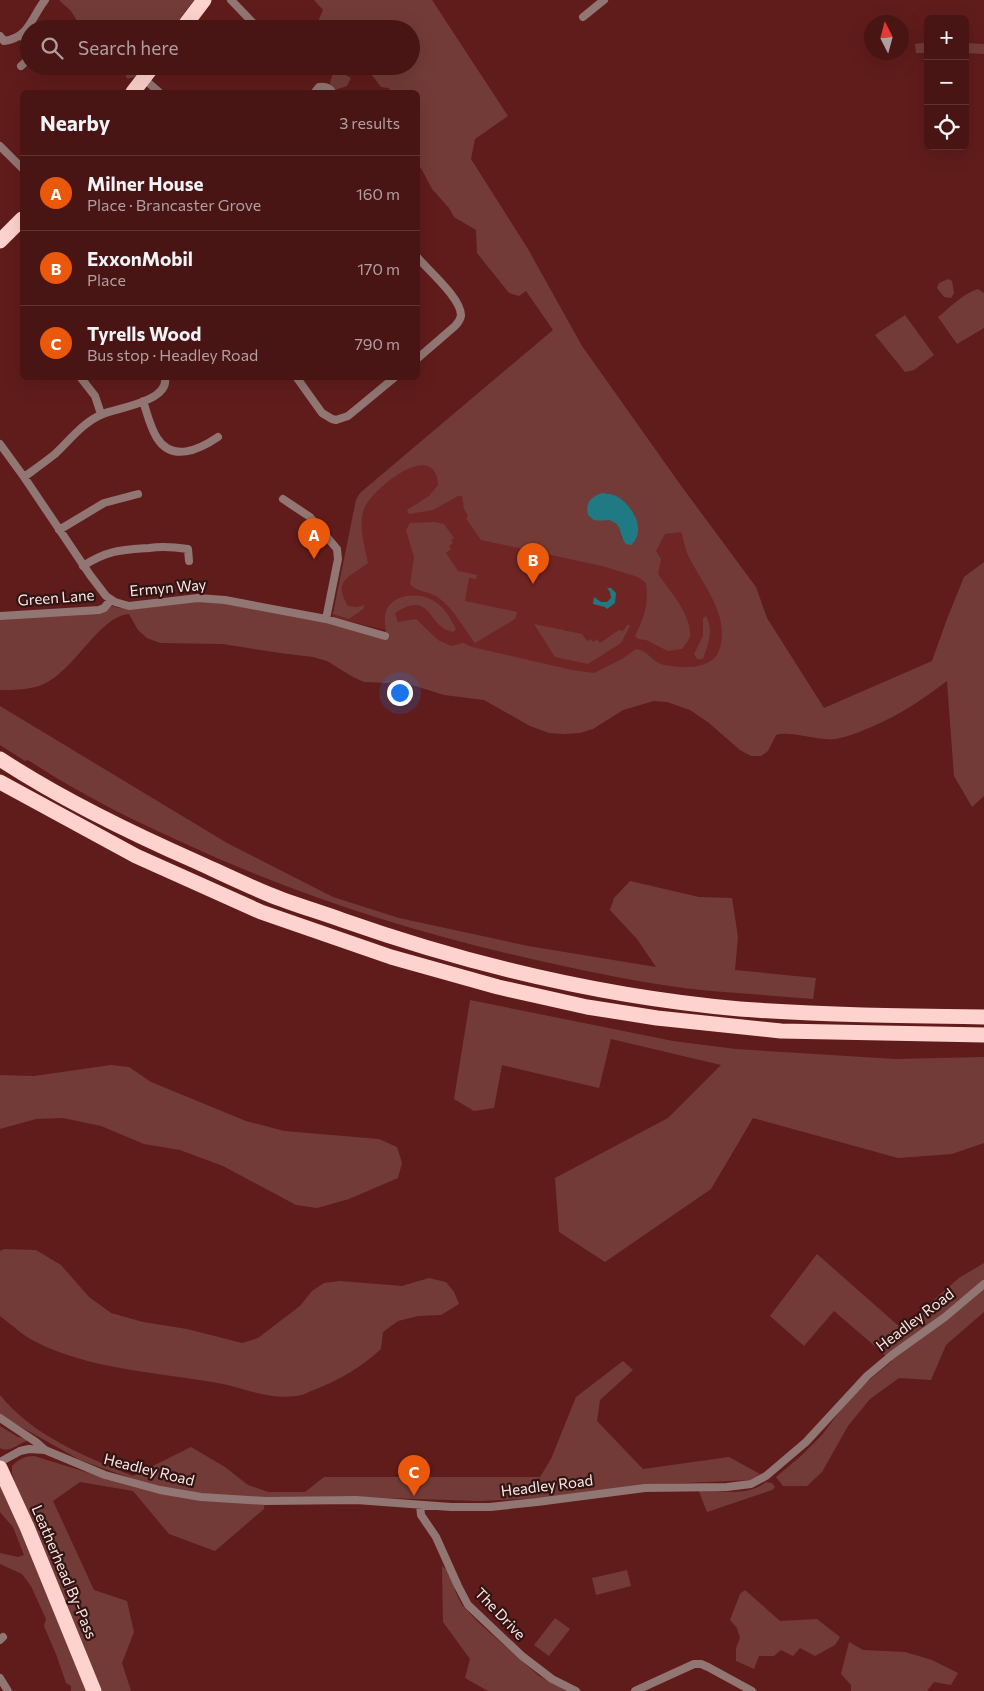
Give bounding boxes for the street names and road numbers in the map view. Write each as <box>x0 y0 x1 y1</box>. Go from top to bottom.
street label: Ermyn Way <box>129 575 207 599</box>
street label: Green Lane <box>17 585 95 609</box>
street label: Headley Road <box>872 1284 957 1354</box>
street label: Headley Road <box>102 1449 196 1489</box>
street label: Headley Road <box>500 1470 594 1500</box>
street label: Leatherhead By-Pass <box>29 1502 101 1641</box>
street label: The Drive <box>472 1584 530 1643</box>

